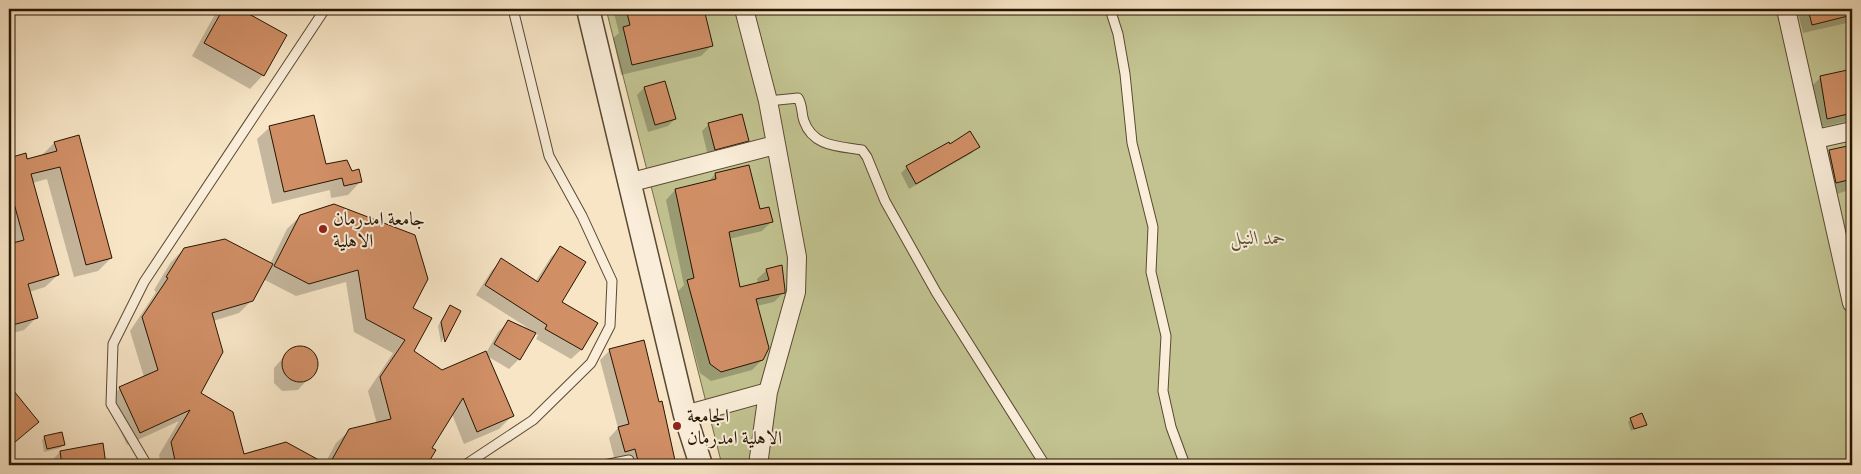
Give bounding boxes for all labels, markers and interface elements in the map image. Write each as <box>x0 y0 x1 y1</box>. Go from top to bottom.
place label: جامعة امدرمان الاهلية <box>333 208 425 252</box>
marker: جامعة امدرمان الاهلية <box>317 223 329 235</box>
park label: حمد النيل <box>1230 227 1286 251</box>
place label: الجامعة الاهلية امدرمان <box>687 405 782 449</box>
marker: الجامعة الاهلية امدرمان <box>671 420 683 432</box>

